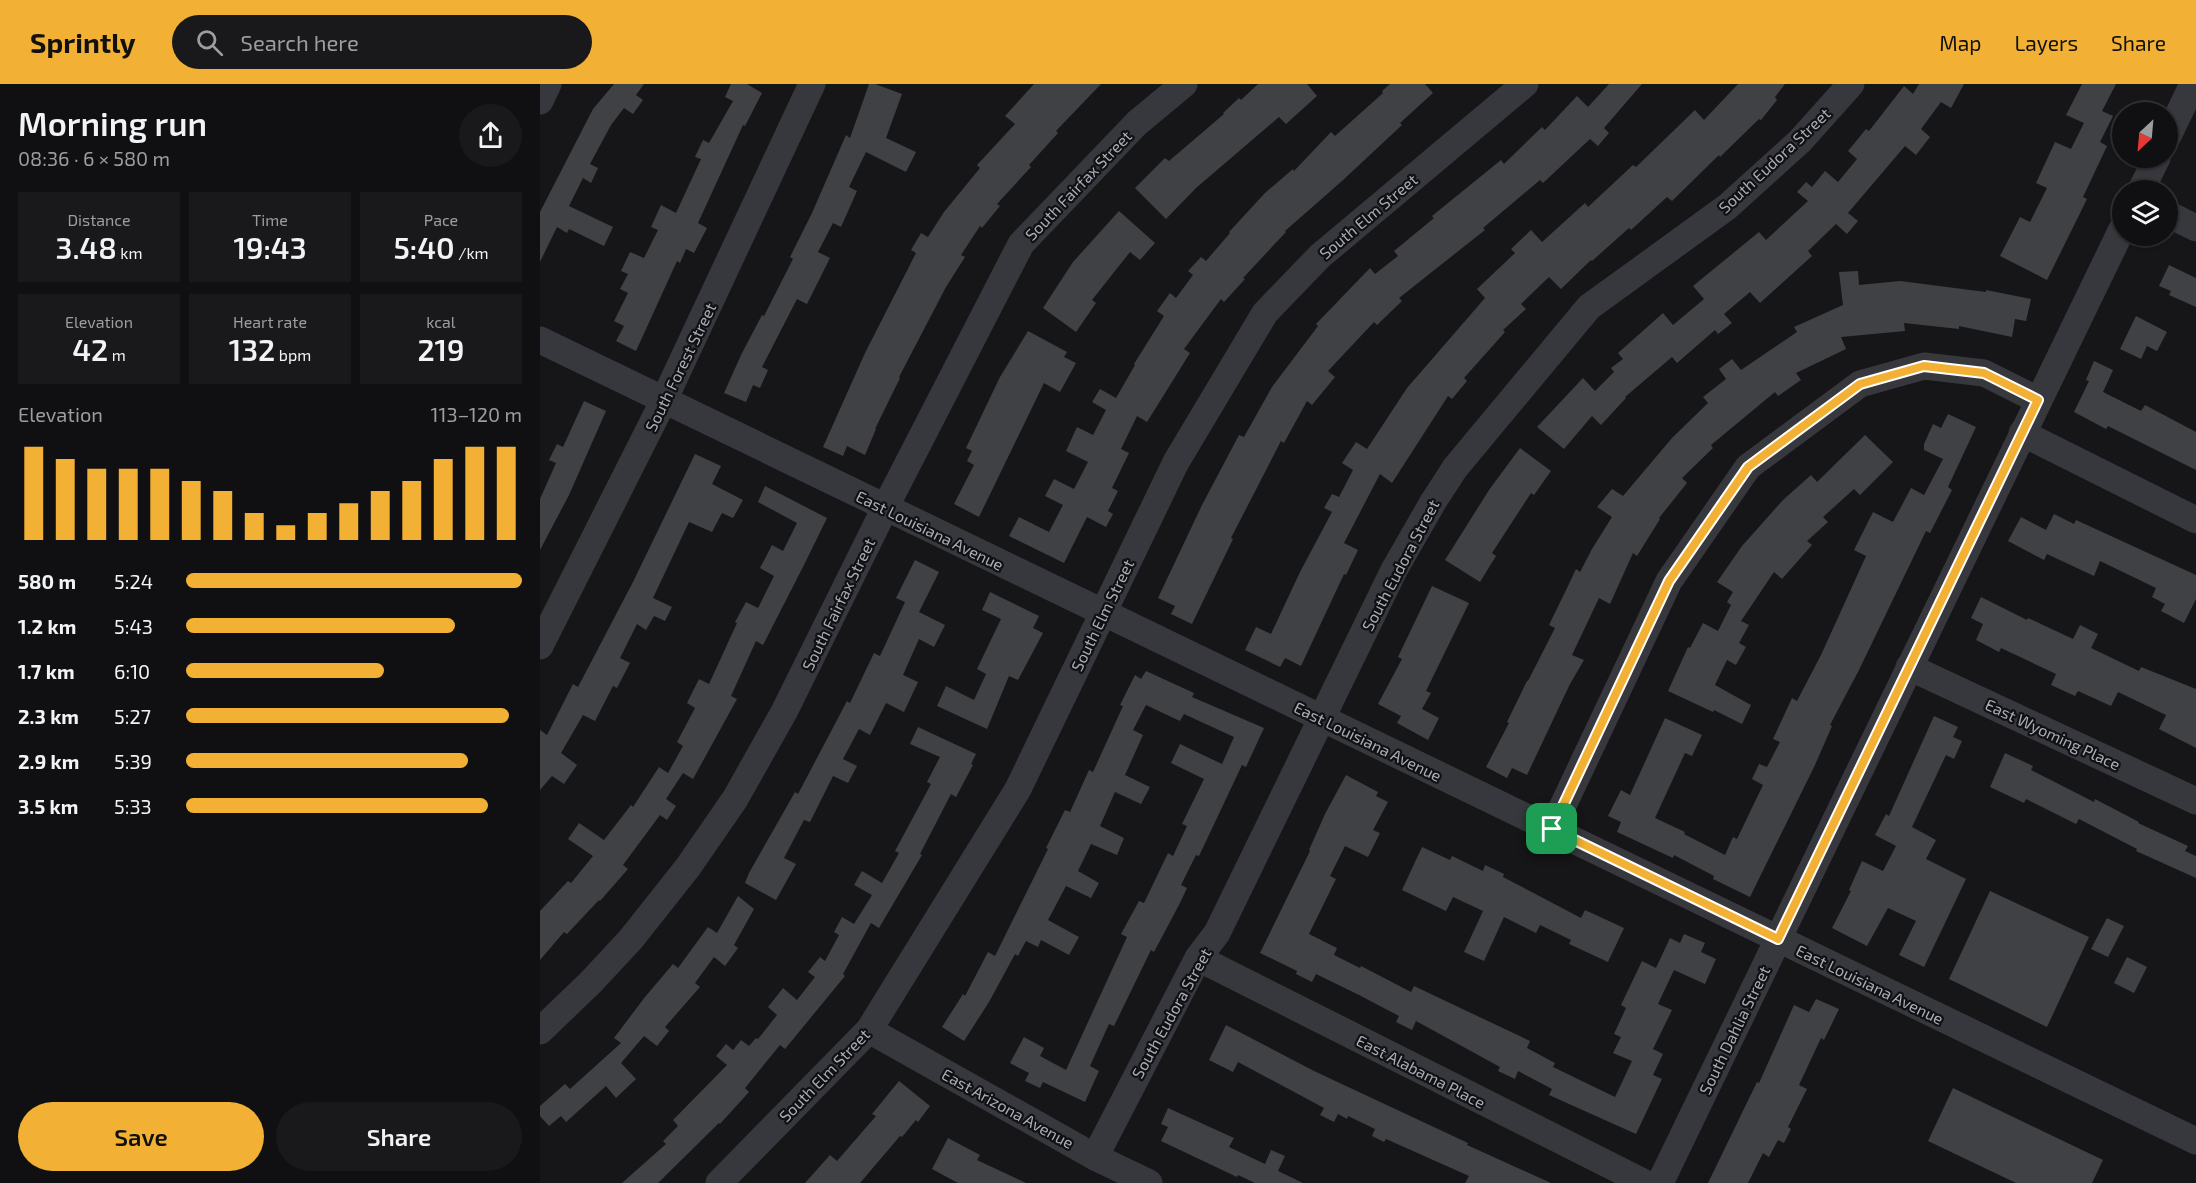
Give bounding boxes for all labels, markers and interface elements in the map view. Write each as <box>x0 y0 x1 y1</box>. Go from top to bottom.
search box <box>172 15 592 69</box>
text: Sprintly <box>30 25 136 59</box>
icon: search <box>193 26 226 59</box>
text: Search here <box>241 29 359 55</box>
text: Map <box>1939 30 1981 55</box>
text: Layers <box>2014 30 2078 55</box>
text: Share <box>2111 30 2166 55</box>
north arrow <box>2112 102 2178 168</box>
map controls <box>2112 102 2178 246</box>
text: Morning run <box>18 103 207 143</box>
street label: South Eudora Street <box>1714 103 1834 217</box>
button: share <box>459 104 522 167</box>
street label: South Fairfax Street <box>1021 126 1135 244</box>
text: 08:36 · 6 × 580 m <box>18 146 170 170</box>
street label: South Elm Street <box>1315 170 1421 262</box>
button: layers <box>2112 180 2178 246</box>
text: Distance <box>67 210 131 229</box>
text: Time <box>252 210 288 229</box>
text: Pace <box>424 210 458 229</box>
text: 3.48 <box>56 229 117 265</box>
text: 19:43 <box>233 229 307 265</box>
text: 5:40 <box>393 229 455 265</box>
text: km <box>117 243 142 262</box>
text: /km <box>455 243 489 262</box>
street label: South Forest Street <box>641 300 719 434</box>
text: Elevation <box>65 312 133 331</box>
text: Heart rate <box>233 312 307 331</box>
text: kcal <box>426 312 456 331</box>
text: 42 <box>72 331 108 367</box>
text: 132 <box>229 331 275 367</box>
text: 219 <box>417 331 465 367</box>
text: m <box>108 345 126 364</box>
text: bpm <box>275 345 311 364</box>
text: Elevation <box>18 402 103 426</box>
text: 113–120 m <box>431 402 522 426</box>
street label: East Louisiana Avenue <box>853 486 1007 574</box>
street label: South Eudora Street <box>1357 496 1443 634</box>
street label: South Fairfax Street <box>798 535 878 673</box>
street label: South Elm Street <box>1067 556 1137 674</box>
text: 580 m <box>18 569 76 593</box>
text: 5:24 <box>114 569 153 593</box>
text: 1.2 km <box>18 614 76 638</box>
text: 5:43 <box>114 614 153 638</box>
text: 1.7 km <box>18 659 75 683</box>
text: 6:10 <box>114 659 150 683</box>
street label: East Wyoming Place <box>1982 694 2124 774</box>
street label: East Louisiana Avenue <box>1291 697 1445 785</box>
text: 2.3 km <box>18 704 79 728</box>
text: 5:27 <box>114 704 151 728</box>
text: 2.9 km <box>18 749 79 773</box>
text: 5:39 <box>114 749 152 773</box>
text: 3.5 km <box>18 794 78 818</box>
text: 5:33 <box>114 794 152 818</box>
pin <box>1526 803 1577 854</box>
icon: arrive <box>1535 812 1568 845</box>
street label: East Louisiana Avenue <box>1793 940 1947 1028</box>
street label: South Eudora Street <box>1127 945 1215 1081</box>
street label: South Dahlia Street <box>1695 963 1773 1097</box>
street label: South Elm Street <box>775 1025 873 1125</box>
street label: East Alabama Place <box>1353 1030 1489 1112</box>
street label: East Arizona Avenue <box>939 1064 1077 1152</box>
button: Save <box>18 1102 264 1171</box>
button: Share <box>276 1102 522 1171</box>

